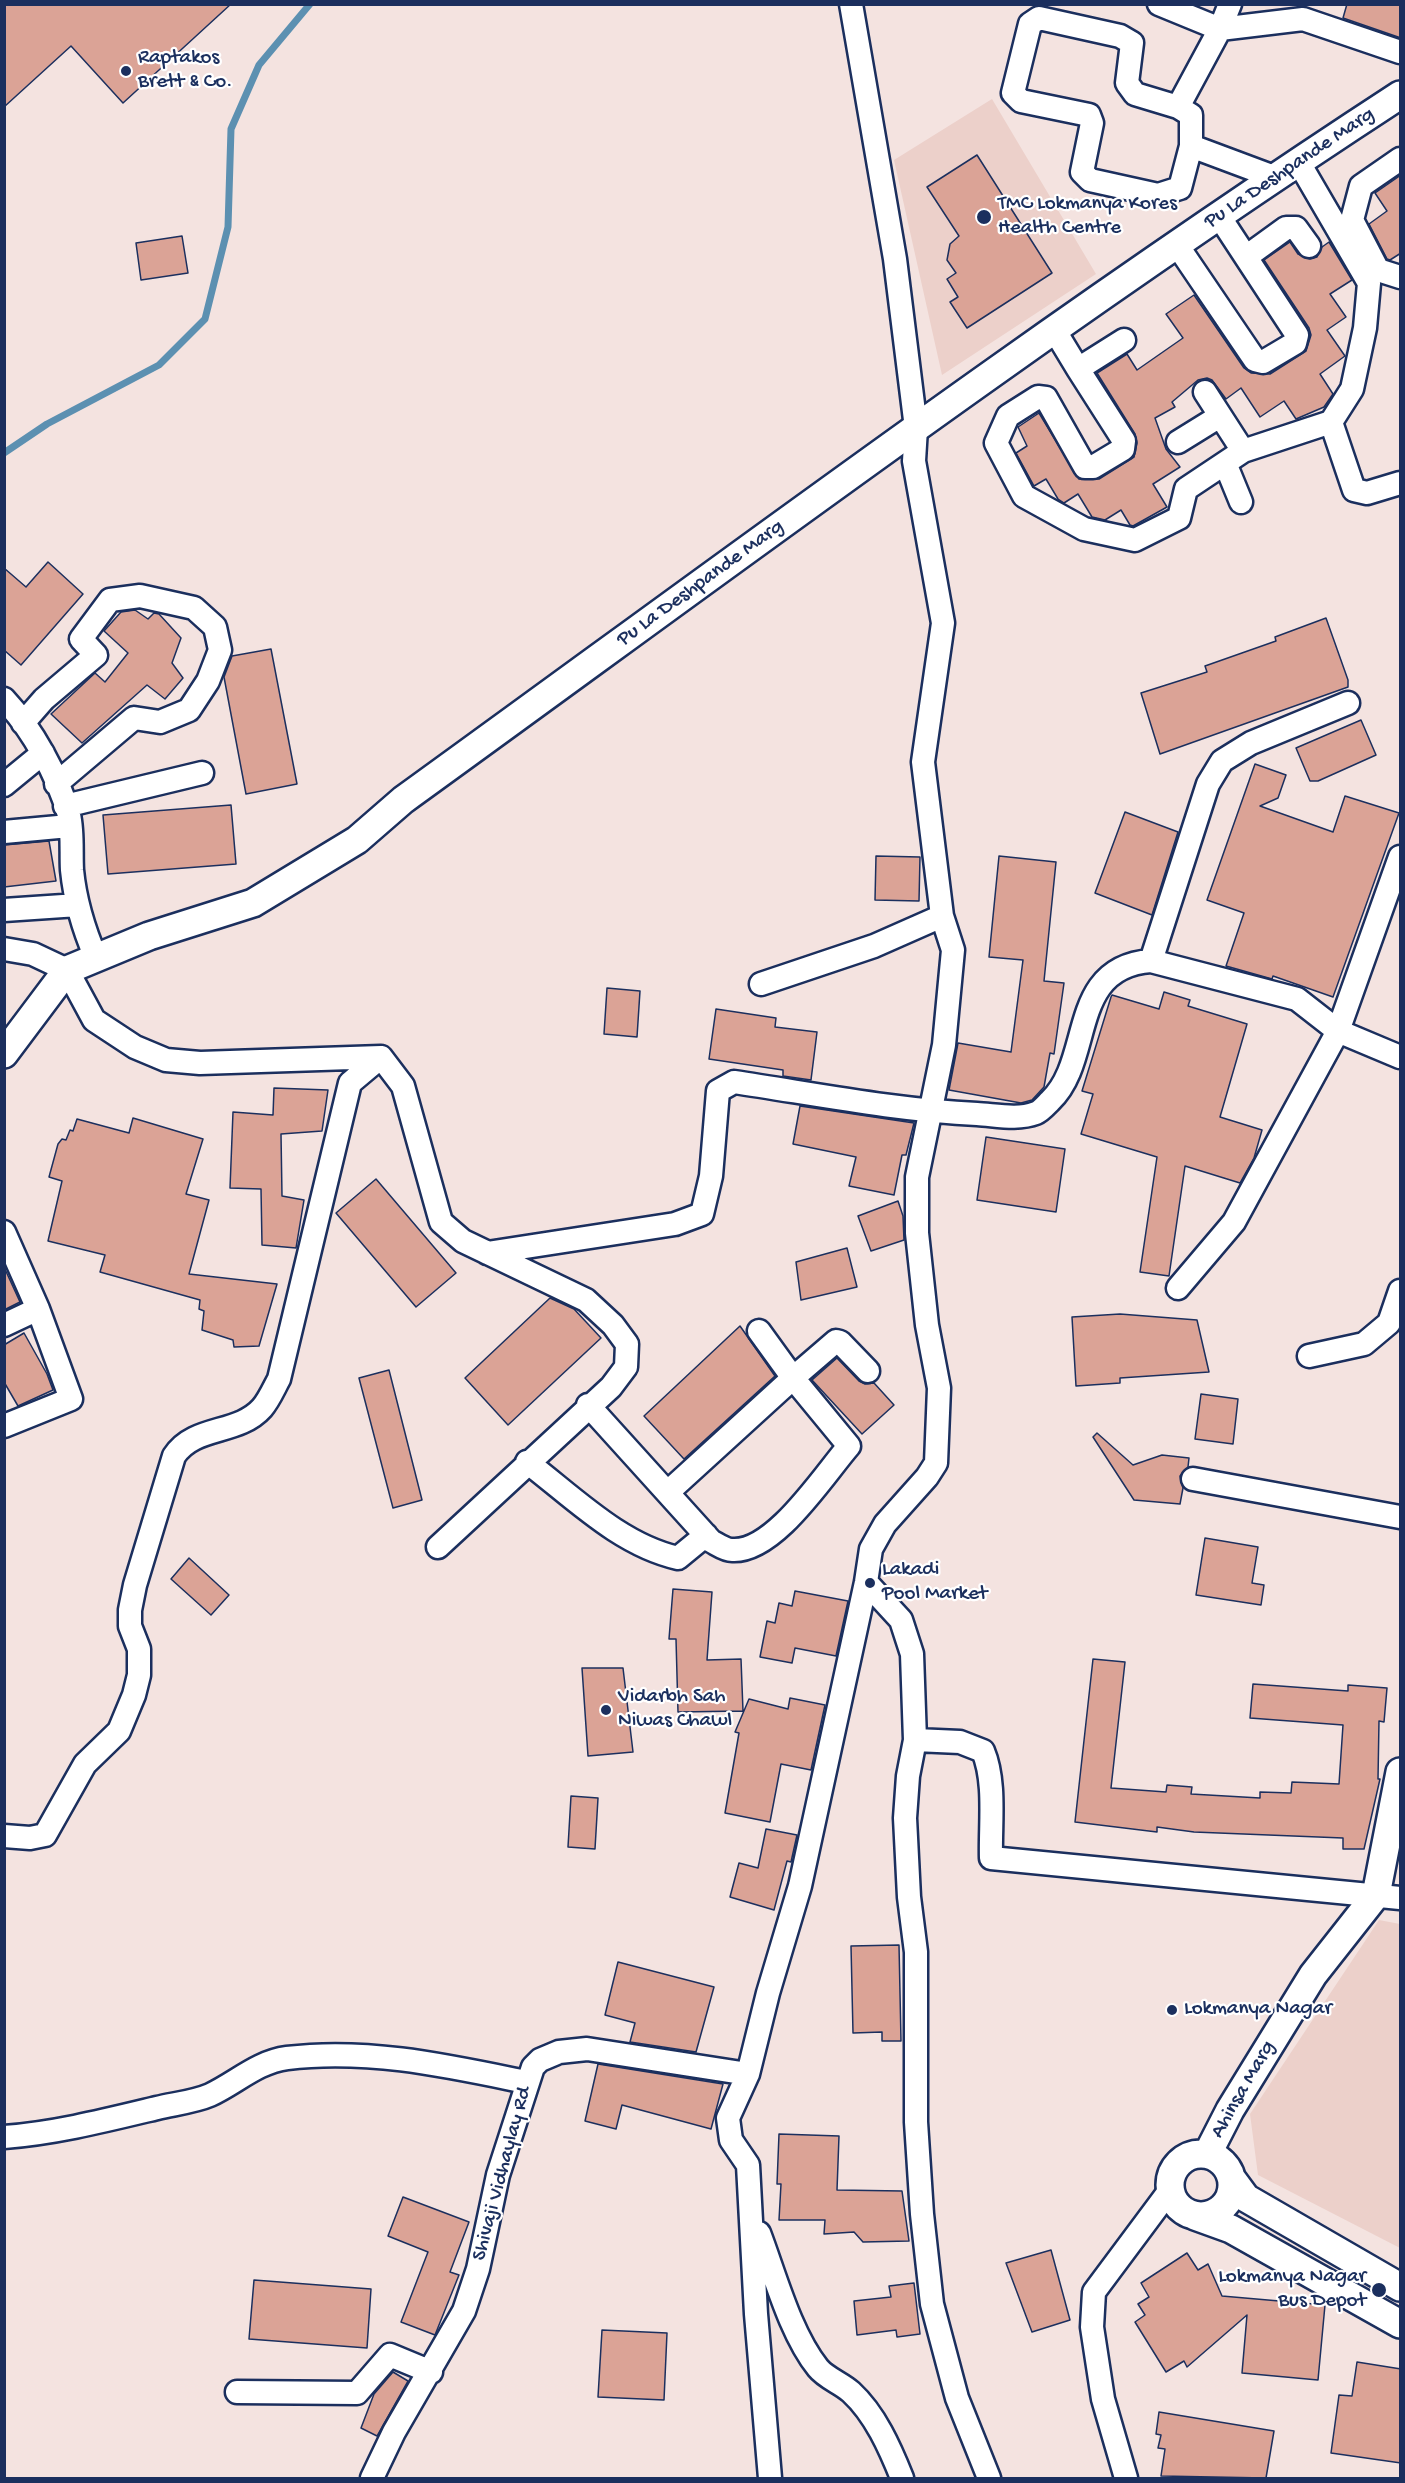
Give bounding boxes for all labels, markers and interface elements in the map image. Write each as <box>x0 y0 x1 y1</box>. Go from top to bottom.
place label: Raptakos Brett & Co. <box>138 46 233 96</box>
marker: Raptakos Brett & Co. <box>119 64 133 78</box>
street label: Pu La Deshpande Marg <box>1200 103 1380 235</box>
place label: TMC Lokmanya Kores Health Centre <box>998 192 1177 242</box>
marker: TMC Lokmanya Kores Health Centre <box>975 208 993 226</box>
street label: Pu La Deshpande Marg <box>613 515 789 653</box>
place label: Lakadi Pool Market <box>882 1558 987 1608</box>
marker: Lakadi Pool Market <box>863 1576 877 1590</box>
place label: Vidarbh Sah Niwas Chawl <box>618 1685 732 1735</box>
marker: Vidarbh Sah Niwas Chawl <box>599 1703 613 1717</box>
place label: Lokmanya Nagar <box>1184 1997 1332 2023</box>
marker: Lokmanya Nagar <box>1165 2003 1179 2017</box>
street label: Ahinsa Marg <box>1206 2037 1282 2143</box>
street label: Shivaji Vidhaylay Rd <box>468 2084 538 2264</box>
place label: Lokmanya Nagar Bus Depot <box>1218 2265 1366 2315</box>
marker: Lokmanya Nagar Bus Depot <box>1370 2281 1388 2299</box>

